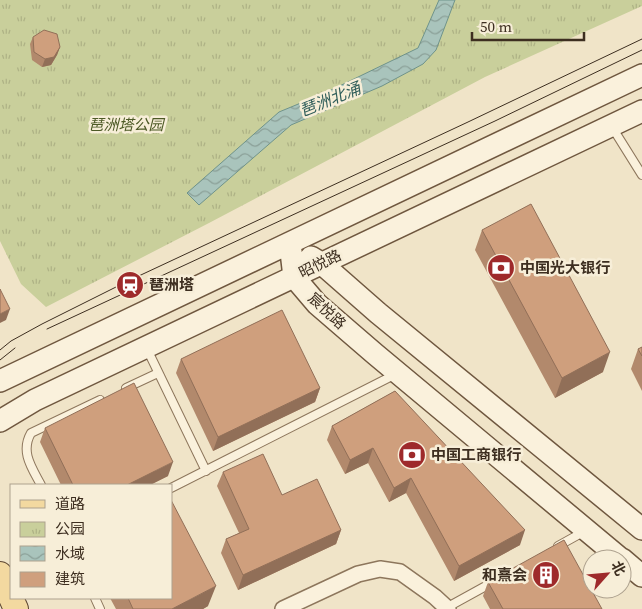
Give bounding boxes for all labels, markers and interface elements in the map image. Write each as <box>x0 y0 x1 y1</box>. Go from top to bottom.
scale bar <box>472 10 584 42</box>
text: 50 m <box>480 16 512 37</box>
water label: 琶洲北涌 <box>296 76 366 121</box>
park label: 琶洲塔公园 <box>88 114 165 135</box>
street label: 昭悦路 <box>295 244 345 283</box>
bank icon: 中国光大银行 <box>486 253 516 283</box>
place label: 中国光大银行 <box>520 257 610 278</box>
station icon: 琶洲塔 <box>115 270 145 300</box>
place label: 琶洲塔 <box>149 274 194 295</box>
street label: 宸悦路 <box>304 288 351 334</box>
bank icon: 中国工商银行 <box>397 440 427 470</box>
place label: 中国工商银行 <box>431 444 521 465</box>
legend <box>10 484 172 599</box>
text: 道路 <box>55 493 85 514</box>
text: 公园 <box>55 518 85 539</box>
text: 水域 <box>55 543 85 564</box>
north arrow <box>582 549 632 599</box>
text: 北 <box>606 557 631 579</box>
building icon: 和熹会 <box>531 560 561 590</box>
place label: 和熹会 <box>482 564 527 585</box>
text: 建筑 <box>55 568 85 589</box>

